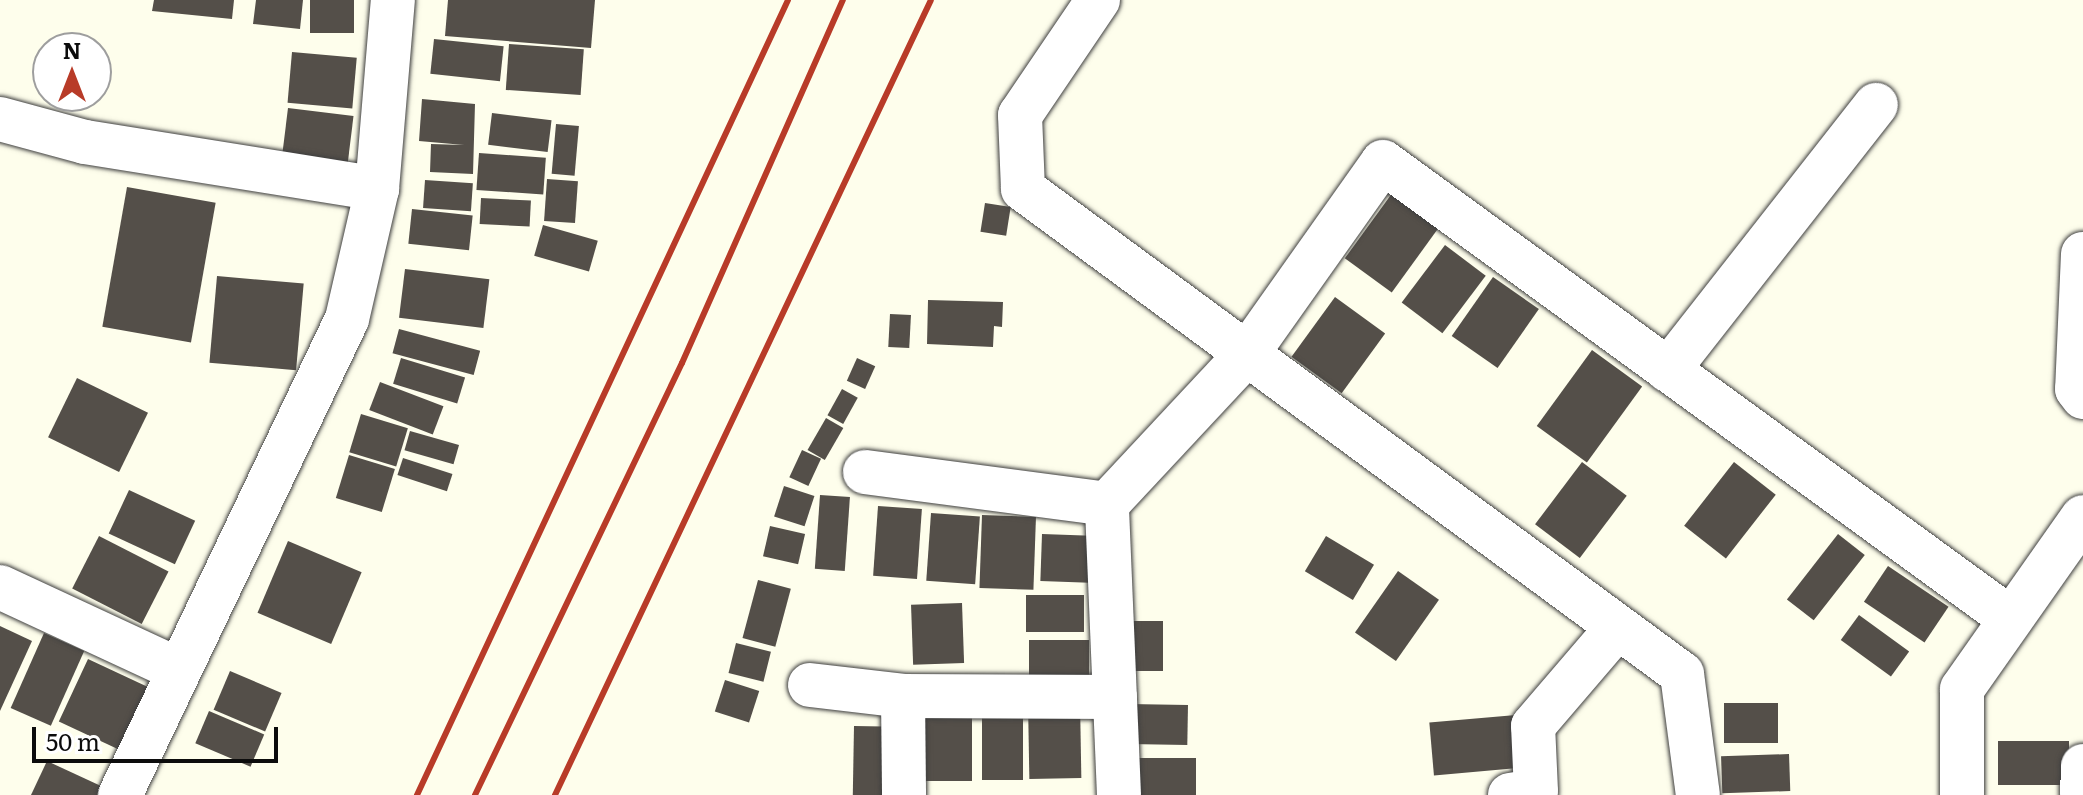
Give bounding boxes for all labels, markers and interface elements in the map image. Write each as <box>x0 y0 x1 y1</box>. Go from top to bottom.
north arrow <box>32 32 112 112</box>
text: N <box>63 33 81 66</box>
scale bar <box>36 711 282 761</box>
text: 50 m <box>46 723 100 758</box>

